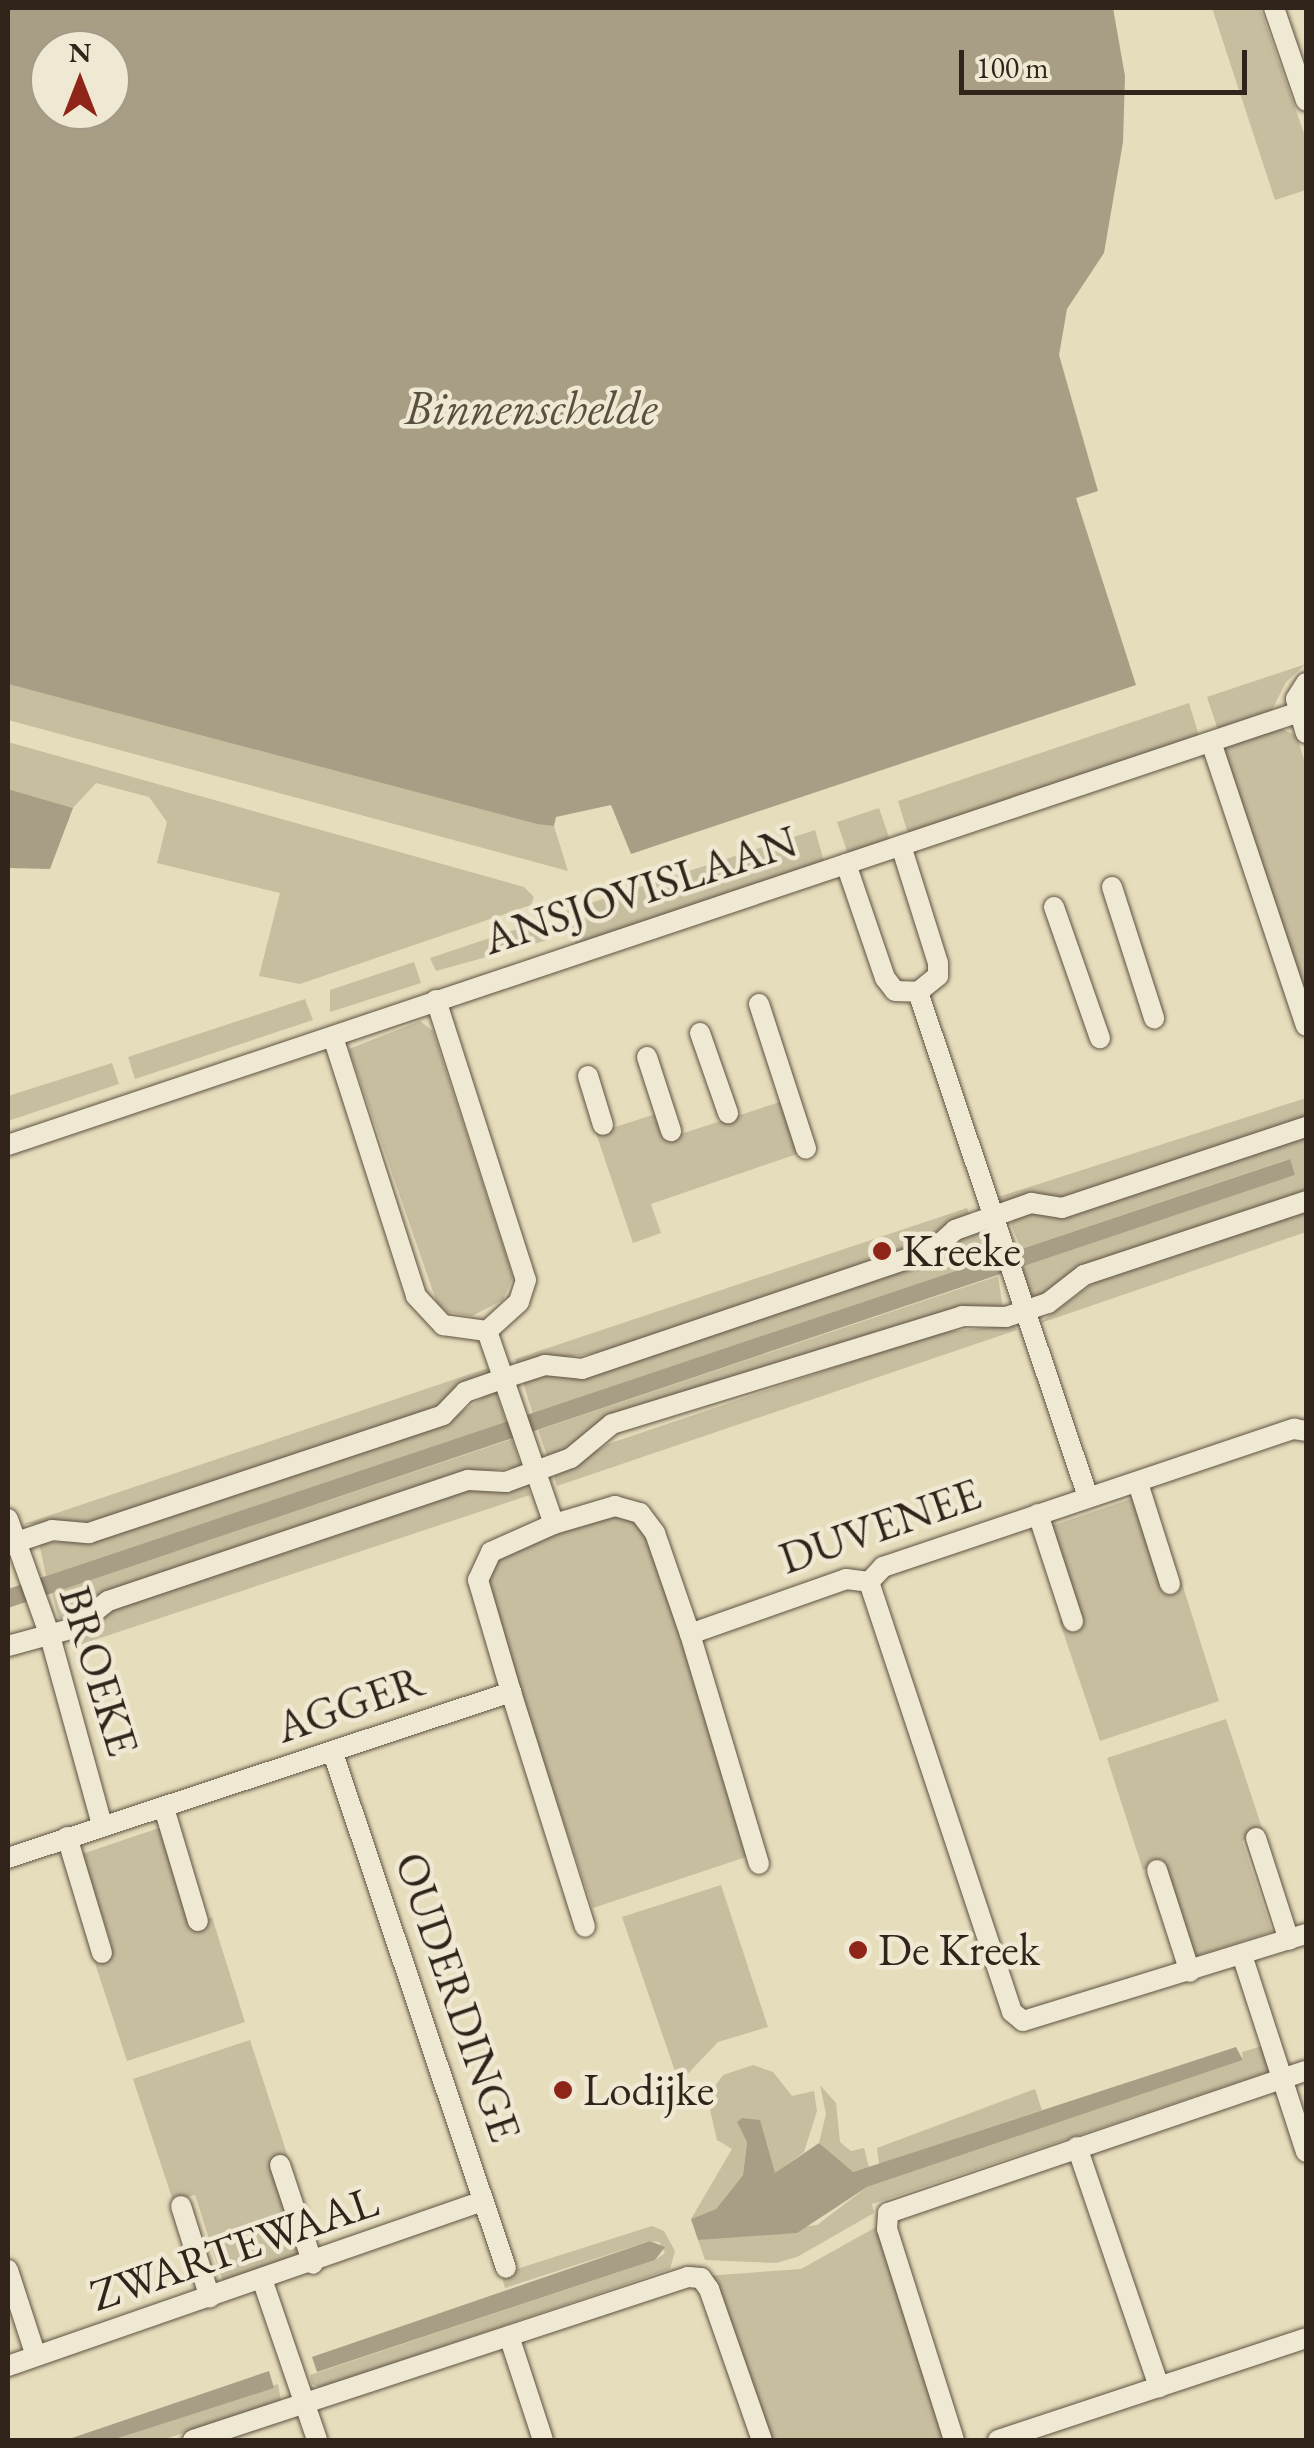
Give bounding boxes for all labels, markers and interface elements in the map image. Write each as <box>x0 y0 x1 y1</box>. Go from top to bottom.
north arrow <box>30 30 130 130</box>
scale bar <box>964 30 1252 92</box>
text: N <box>69 34 91 70</box>
text: 100 m <box>976 48 1049 87</box>
water label: Binnenschelde <box>405 379 657 437</box>
street label: ANSJOVISLAAN <box>476 814 804 966</box>
place label: Kreeke <box>902 1224 1021 1278</box>
marker: Kreeke <box>871 1240 893 1262</box>
street label: DUVENEE <box>772 1466 988 1586</box>
street label: BROEKE <box>48 1580 150 1762</box>
street label: AGGER <box>269 1654 431 1754</box>
street label: OUDERDINGE <box>383 1845 533 2149</box>
place label: De Kreek <box>878 1923 1040 1977</box>
marker: De Kreek <box>847 1939 869 1961</box>
place label: Lodijke <box>583 2063 714 2117</box>
marker: Lodijke <box>552 2079 574 2101</box>
street label: ZWARTEWAAL <box>83 2174 385 2322</box>

